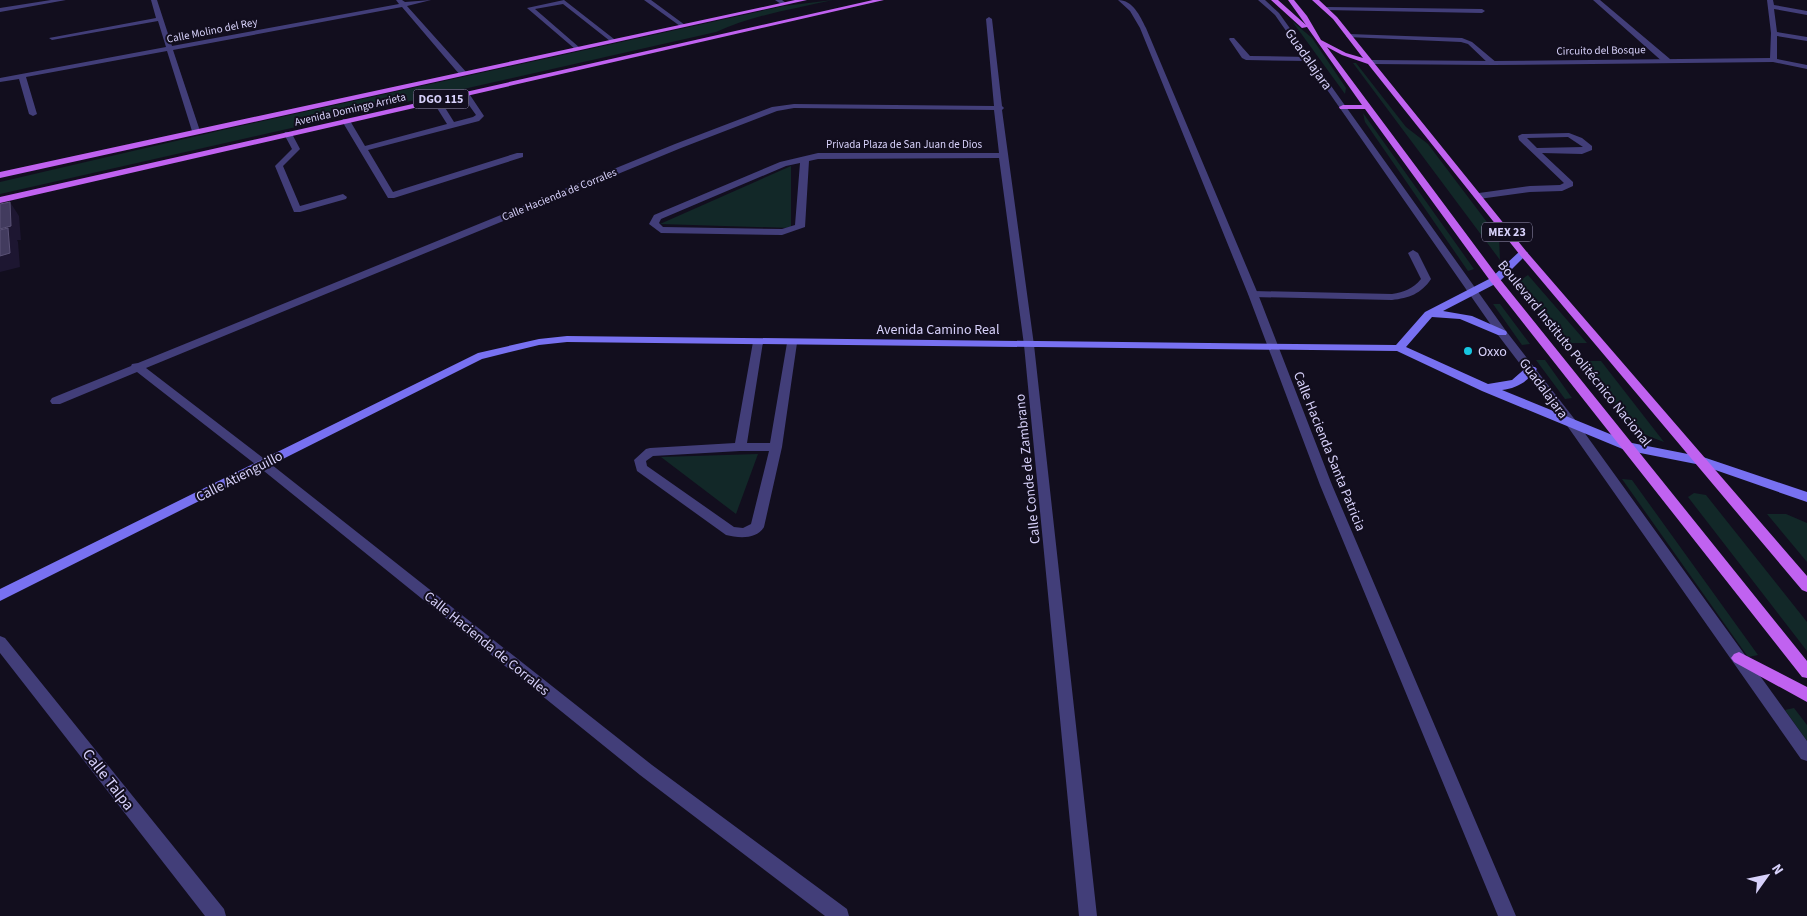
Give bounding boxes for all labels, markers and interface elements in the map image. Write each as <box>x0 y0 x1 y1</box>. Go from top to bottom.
street label: Calle Molino del Rey <box>165 14 259 47</box>
street label: Guadalajara <box>1280 25 1337 94</box>
street label: Circuito del Bosque <box>1556 42 1646 59</box>
street label: Avenida Domingo Arrieta <box>293 89 407 130</box>
road number: DGO 115 <box>414 90 468 108</box>
street label: Privada Plaza de San Juan de Dios <box>826 137 982 152</box>
street label: Calle Hacienda de Corrales <box>500 164 619 224</box>
road number: MEX 23 <box>1482 222 1532 242</box>
street label: Boulevard Instituto Politécnico Nacional <box>1493 256 1656 451</box>
street label: Avenida Camino Real <box>876 320 1000 340</box>
place label: Oxxo <box>1478 342 1507 362</box>
marker: Oxxo <box>1462 345 1474 357</box>
street label: Guadalajara <box>1514 354 1573 423</box>
street label: Calle Hacienda Santa Patricia <box>1288 368 1370 534</box>
street label: Calle Conde de Zambrano <box>1010 393 1046 545</box>
street label: Calle Atienguillo <box>193 446 286 507</box>
street label: Calle Hacienda de Corrales <box>419 587 553 701</box>
street label: Calle Talpa <box>77 744 139 815</box>
north arrow <box>1742 851 1792 901</box>
text: N <box>1766 860 1788 879</box>

